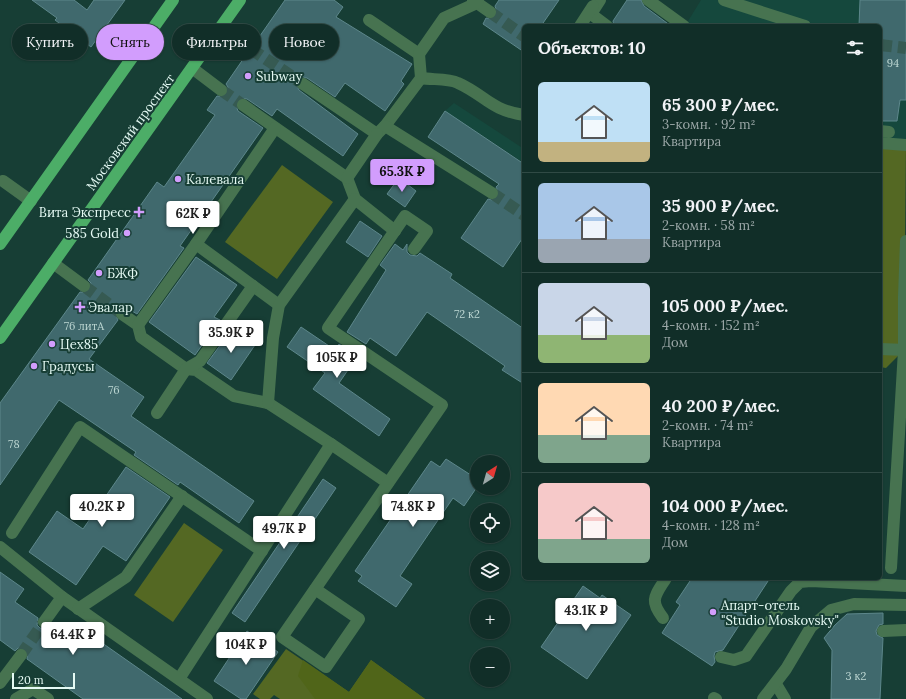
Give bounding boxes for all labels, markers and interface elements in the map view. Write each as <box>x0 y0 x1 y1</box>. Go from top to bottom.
chip: Купить <box>12 24 88 60</box>
chip: Снять <box>96 24 164 60</box>
chip: Фильтры <box>172 24 261 60</box>
chip: Новое <box>269 24 339 60</box>
text: Объектов: 10 <box>538 37 646 59</box>
icon: filters <box>844 37 866 59</box>
house number: 94 <box>887 56 899 70</box>
place label: Subway <box>256 68 302 85</box>
street label: Московский проспект <box>82 70 179 194</box>
marker: Subway <box>243 71 253 81</box>
text: 65 300 ₽/мес. <box>662 94 779 116</box>
icon: home <box>570 98 618 146</box>
text: 3-комн. · 92 m² <box>662 116 756 133</box>
text: Квартира <box>662 133 721 150</box>
pin: 65.3K ₽ <box>365 159 439 193</box>
text: 65.3K ₽ <box>379 163 425 180</box>
place label: Калевала <box>186 171 245 188</box>
marker: Калевала <box>173 174 183 184</box>
text: 35 900 ₽/мес. <box>662 195 779 217</box>
icon: home <box>570 199 618 247</box>
pin: 62K ₽ <box>165 201 221 235</box>
place label: Вита Экспресс <box>39 204 131 221</box>
text: 62K ₽ <box>175 205 211 222</box>
marker: Вита Экспресс <box>134 207 144 217</box>
text: 2-комн. · 58 m² <box>662 217 755 234</box>
place label: 585 Gold <box>65 225 119 242</box>
marker: 585 Gold <box>122 228 132 238</box>
text: Квартира <box>662 234 721 251</box>
place label: БЖФ <box>107 265 138 282</box>
marker: БЖФ <box>94 268 104 278</box>
text: 105 000 ₽/мес. <box>662 295 788 317</box>
place label: Эвалар <box>88 299 133 316</box>
icon: home <box>570 299 618 347</box>
marker: Эвалар <box>75 302 85 312</box>
house number: 72 к2 <box>454 307 480 321</box>
text: 4-комн. · 152 m² <box>662 317 760 334</box>
house number: 76 литА <box>64 319 105 333</box>
pin: 35.9K ₽ <box>194 320 268 354</box>
text: 35.9K ₽ <box>208 324 254 341</box>
text: Дом <box>662 334 688 351</box>
place label: Цех85 <box>60 336 98 353</box>
marker: Цех85 <box>47 339 57 349</box>
pin: 105K ₽ <box>304 345 370 379</box>
text: 105K ₽ <box>316 349 358 366</box>
place label: Градусы <box>42 358 95 375</box>
marker: Градусы <box>29 361 39 371</box>
house number: 76 <box>108 383 120 397</box>
text: 40 200 ₽/мес. <box>662 395 780 417</box>
icon: home <box>570 399 618 447</box>
text: 2-комн. · 74 m² <box>662 417 753 434</box>
text: Квартира <box>662 434 721 451</box>
house number: 78 <box>8 437 20 451</box>
north arrow <box>470 455 510 495</box>
map controls <box>470 455 510 687</box>
pin: 40.2K ₽ <box>65 494 139 528</box>
pin: 74.8K ₽ <box>376 494 450 528</box>
text: 104 000 ₽/мес. <box>662 495 788 517</box>
text: 40.2K ₽ <box>79 498 125 515</box>
text: 74.8K ₽ <box>391 498 435 515</box>
icon: home <box>570 499 618 547</box>
button: locate <box>470 503 510 543</box>
pin: 49.7K ₽ <box>247 516 321 550</box>
text: 4-комн. · 128 m² <box>662 517 760 534</box>
text: 49.7K ₽ <box>262 520 306 537</box>
text: Дом <box>662 534 688 551</box>
button: layers <box>470 551 510 591</box>
place label: Апарт-отель "Studio Moskovsky" <box>720 597 839 629</box>
pin: 43.1K ₽ <box>549 598 623 632</box>
button: + <box>470 599 510 639</box>
text: 43.1K ₽ <box>564 602 608 619</box>
marker: Апарт-отель "Studio Moskovsky" <box>708 607 718 617</box>
pin: 64.4K ₽ <box>36 622 110 656</box>
text: 64.4K ₽ <box>50 626 96 643</box>
pin: 104K ₽ <box>213 632 279 666</box>
text: 104K ₽ <box>225 636 267 653</box>
button: − <box>470 647 510 687</box>
house number: 3 к2 <box>846 669 867 683</box>
scale bar <box>12 671 75 690</box>
text: 20 m <box>18 673 43 687</box>

